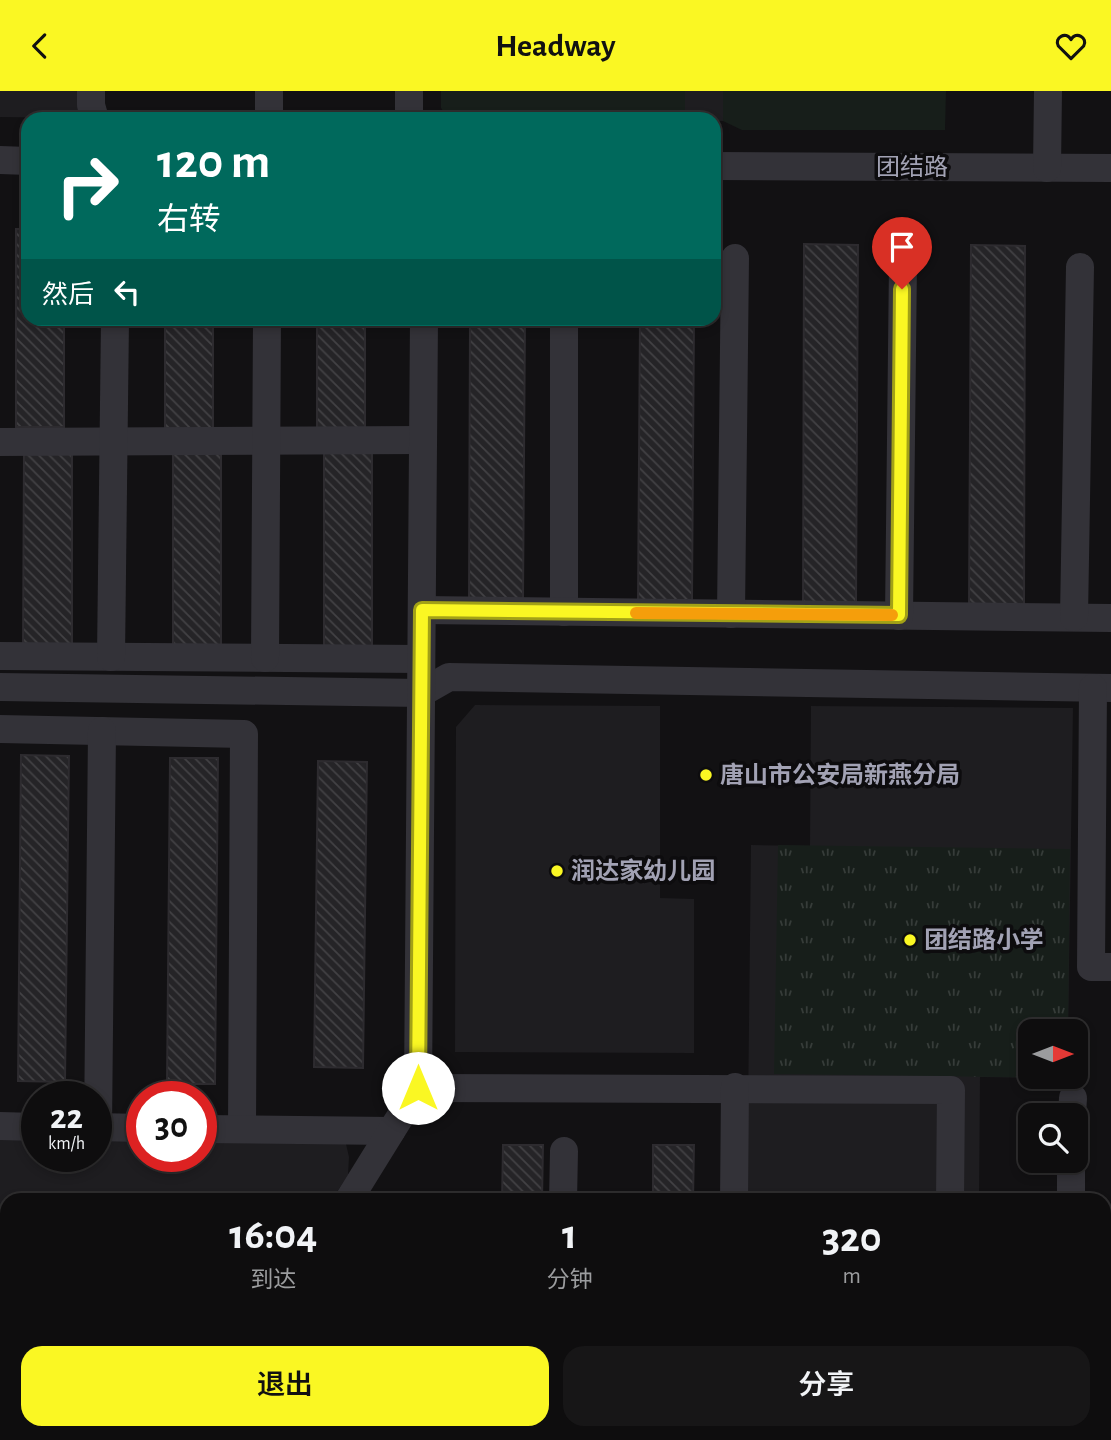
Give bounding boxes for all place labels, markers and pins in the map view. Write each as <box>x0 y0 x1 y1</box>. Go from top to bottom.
pin <box>872 217 932 289</box>
place label: 唐山市公安局新燕分局 <box>720 762 960 788</box>
marker: 唐山市公安局新燕分局 <box>698 767 714 783</box>
place label: 润达家幼儿园 <box>571 858 715 884</box>
marker: 润达家幼儿园 <box>549 863 565 879</box>
place label: 团结路小学 <box>924 927 1044 953</box>
marker: 团结路小学 <box>902 932 918 948</box>

